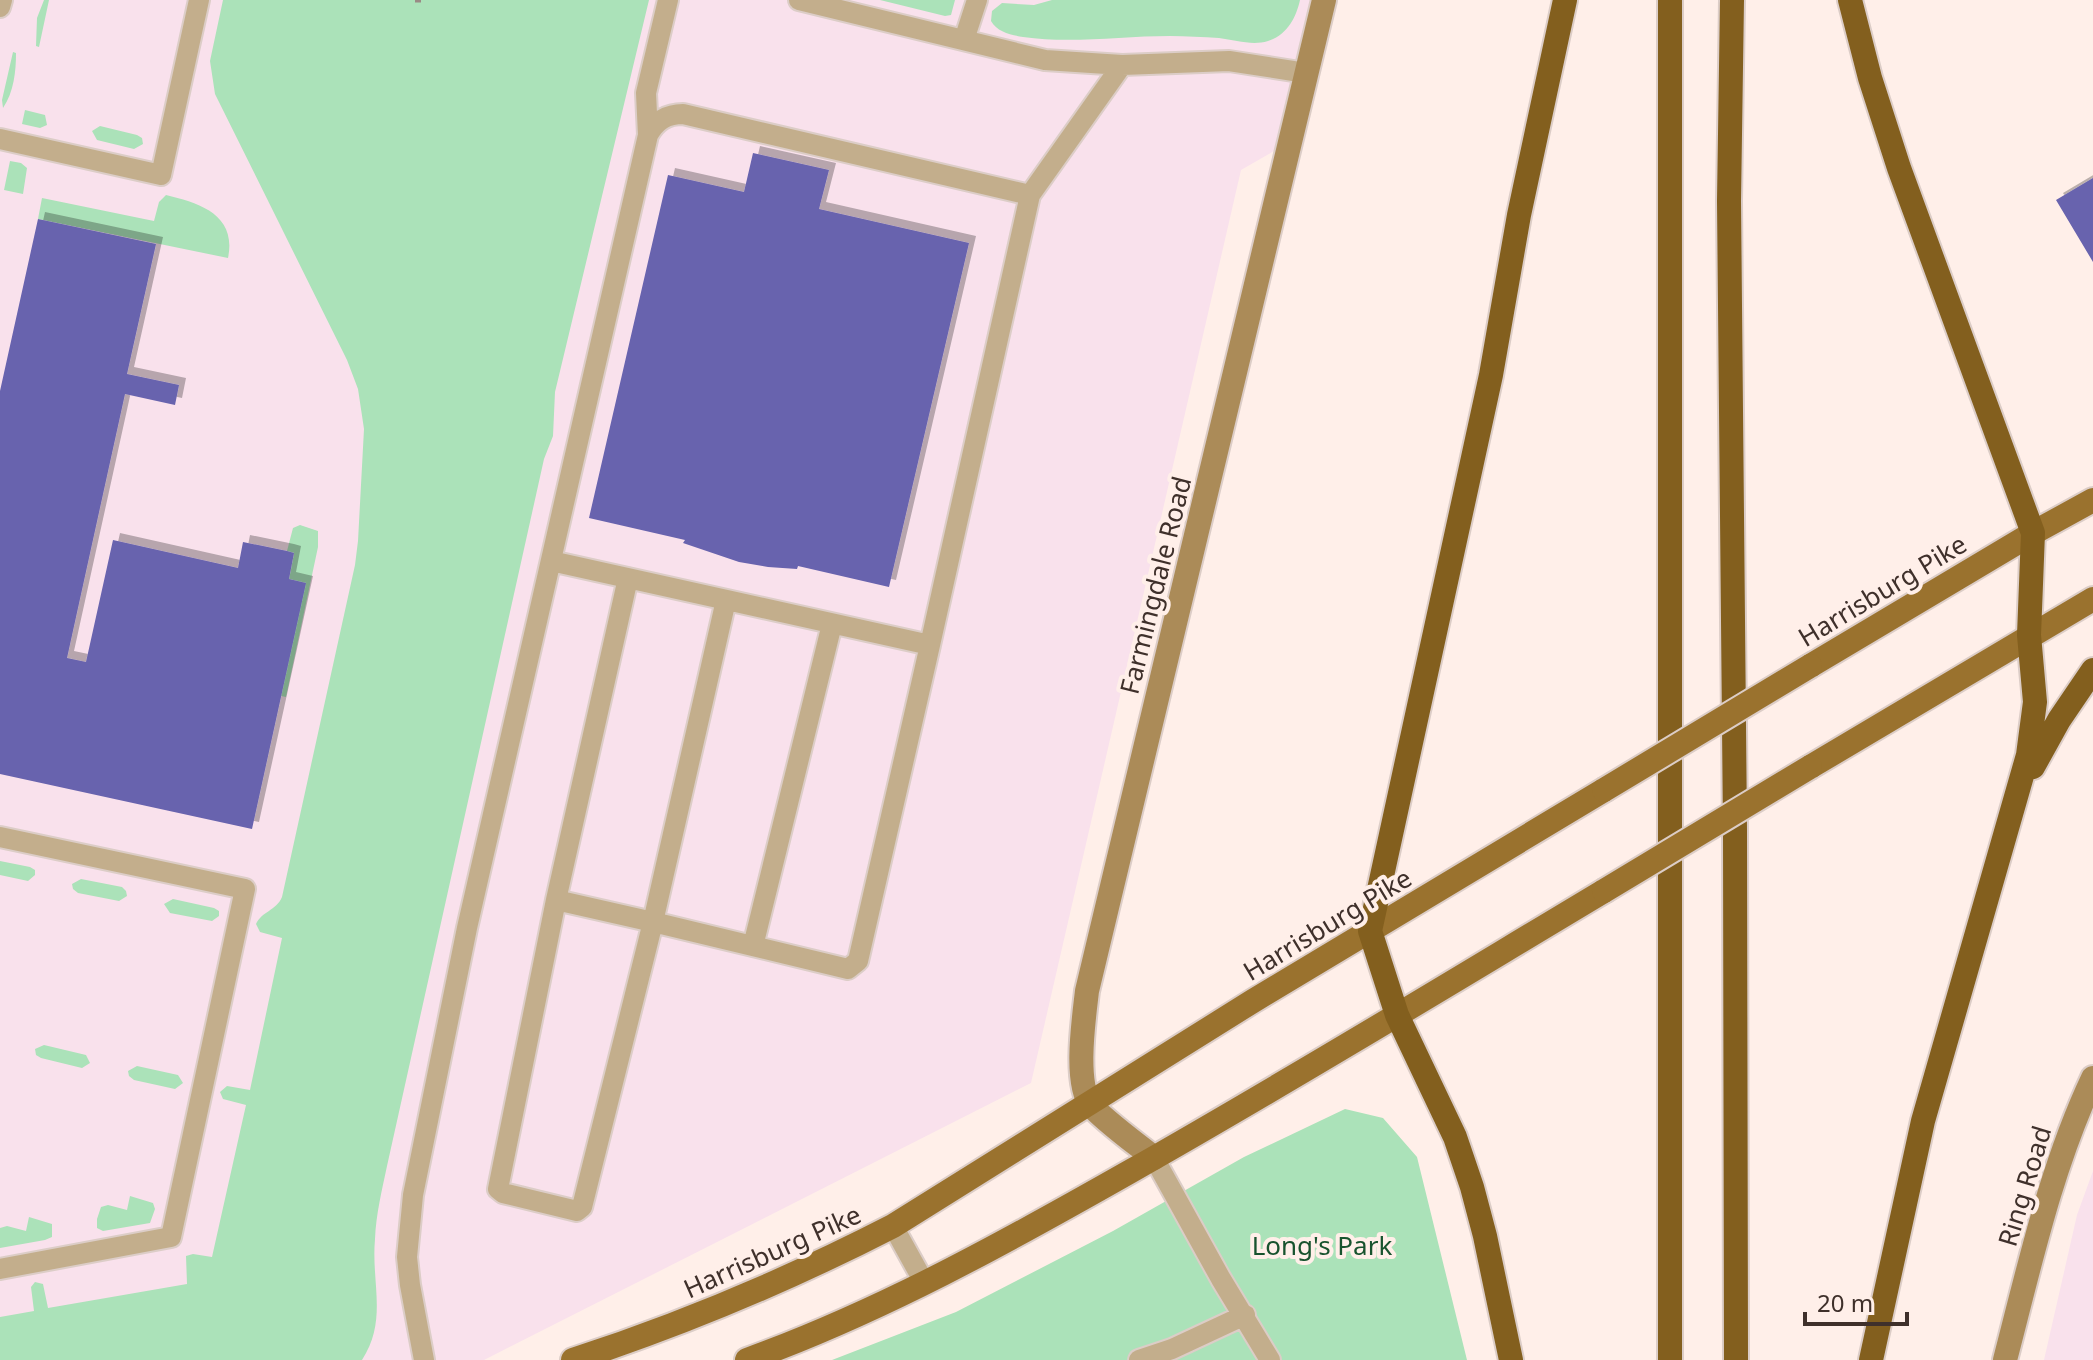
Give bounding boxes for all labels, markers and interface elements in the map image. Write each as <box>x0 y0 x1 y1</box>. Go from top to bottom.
street label: Farmingdale Road <box>1111 472 1199 698</box>
street label: Harrisburg Pike <box>1791 525 1973 655</box>
street label: Harrisburg Pike <box>1236 859 1418 989</box>
street label: Ring Road <box>1989 1121 2059 1251</box>
street label: Harrisburg Pike <box>678 1196 866 1306</box>
park label: Long's Park <box>1252 1227 1392 1263</box>
scale bar <box>1805 1276 1907 1326</box>
text: 20 m <box>1817 1286 1873 1319</box>

